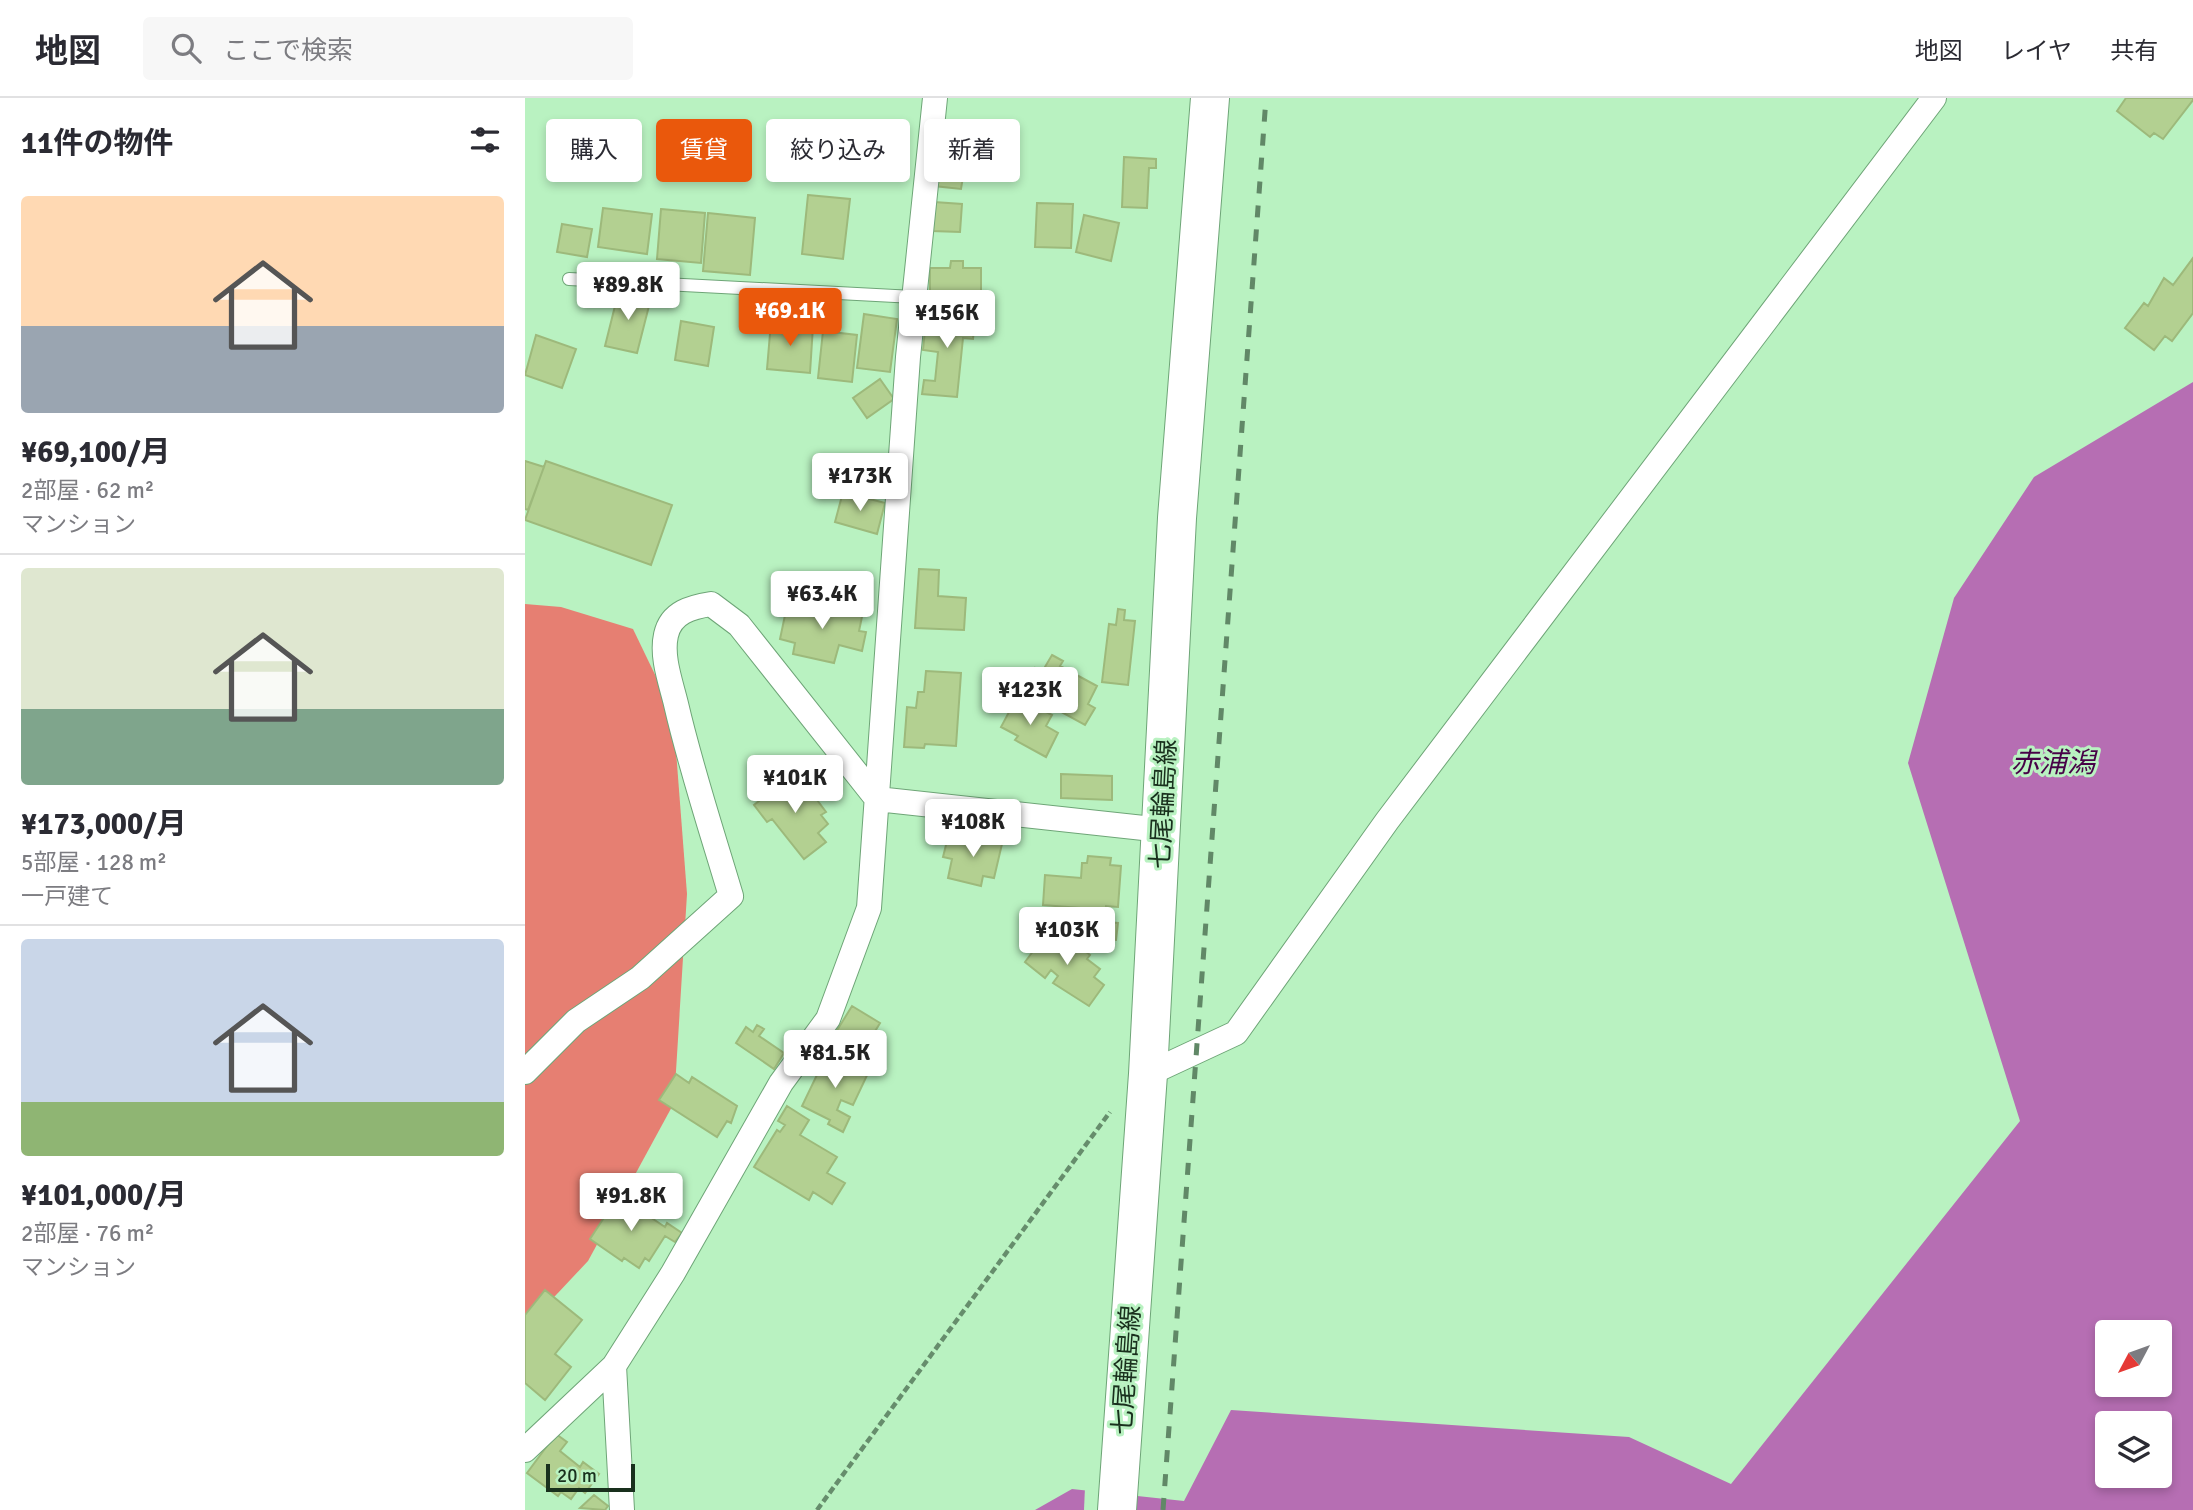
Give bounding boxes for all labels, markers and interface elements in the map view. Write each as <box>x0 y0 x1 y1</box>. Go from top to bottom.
search box <box>143 17 633 80</box>
icon: search <box>167 29 205 67</box>
text: 地図 <box>35 31 101 72</box>
text: ここで検索 <box>223 35 353 67</box>
text: 地図 <box>1915 36 1963 66</box>
text: レイヤ <box>2001 36 2072 66</box>
text: 共有 <box>2110 36 2158 66</box>
chip: 購入 <box>546 119 642 182</box>
chip: 賃貸 <box>656 119 752 182</box>
chip: 絞り込み <box>766 119 910 182</box>
chip: 新着 <box>924 119 1020 182</box>
icon: filters <box>466 121 504 159</box>
text: 11件の物件 <box>21 125 173 162</box>
icon: home <box>200 242 326 368</box>
pin: ¥89.8K <box>571 262 685 322</box>
text: ¥89.8K <box>593 270 663 299</box>
pin: ¥69.1K <box>733 288 847 348</box>
pin: ¥156K <box>898 290 996 350</box>
text: ¥69.1K <box>755 296 825 325</box>
text: ¥156K <box>915 298 979 327</box>
text: ¥69,100/月 <box>21 434 171 471</box>
pin: ¥173K <box>811 454 909 513</box>
text: ¥173K <box>828 461 892 490</box>
text: 2部屋 · 62 m² <box>21 476 154 505</box>
text: マンション <box>21 510 136 539</box>
pin: ¥63.4K <box>765 572 879 631</box>
text: ¥63.4K <box>787 579 857 608</box>
icon: home <box>200 614 326 740</box>
pin: ¥123K <box>981 668 1079 727</box>
text: ¥123K <box>998 675 1062 704</box>
street label: 七尾輪島線 <box>1145 738 1183 870</box>
water label: 赤浦潟 <box>2011 746 2098 780</box>
pin: ¥101K <box>746 756 844 815</box>
text: ¥101K <box>763 763 827 792</box>
pin: ¥108K <box>924 800 1022 859</box>
text: ¥173,000/月 <box>21 806 187 843</box>
text: ¥108K <box>941 807 1005 836</box>
text: 5部屋 · 128 m² <box>21 848 167 877</box>
text: 一戸建て <box>21 882 113 911</box>
pin: ¥103K <box>1018 908 1116 967</box>
text: ¥103K <box>1035 915 1099 944</box>
icon: home <box>200 985 326 1111</box>
pin: ¥81.5K <box>778 1030 892 1090</box>
text: ¥81.5K <box>800 1038 870 1067</box>
pin: ¥91.8K <box>574 1174 688 1233</box>
text: ¥101,000/月 <box>21 1177 187 1214</box>
text: ¥91.8K <box>596 1181 666 1210</box>
text: 2部屋 · 76 m² <box>21 1219 154 1248</box>
text: マンション <box>21 1253 136 1282</box>
street label: 七尾輪島線 <box>1107 1304 1147 1436</box>
north arrow <box>2095 1320 2172 1396</box>
map controls <box>2095 1320 2172 1488</box>
button: layers <box>2095 1411 2172 1488</box>
scale bar <box>546 1461 635 1493</box>
text: 20 m <box>557 1464 597 1488</box>

